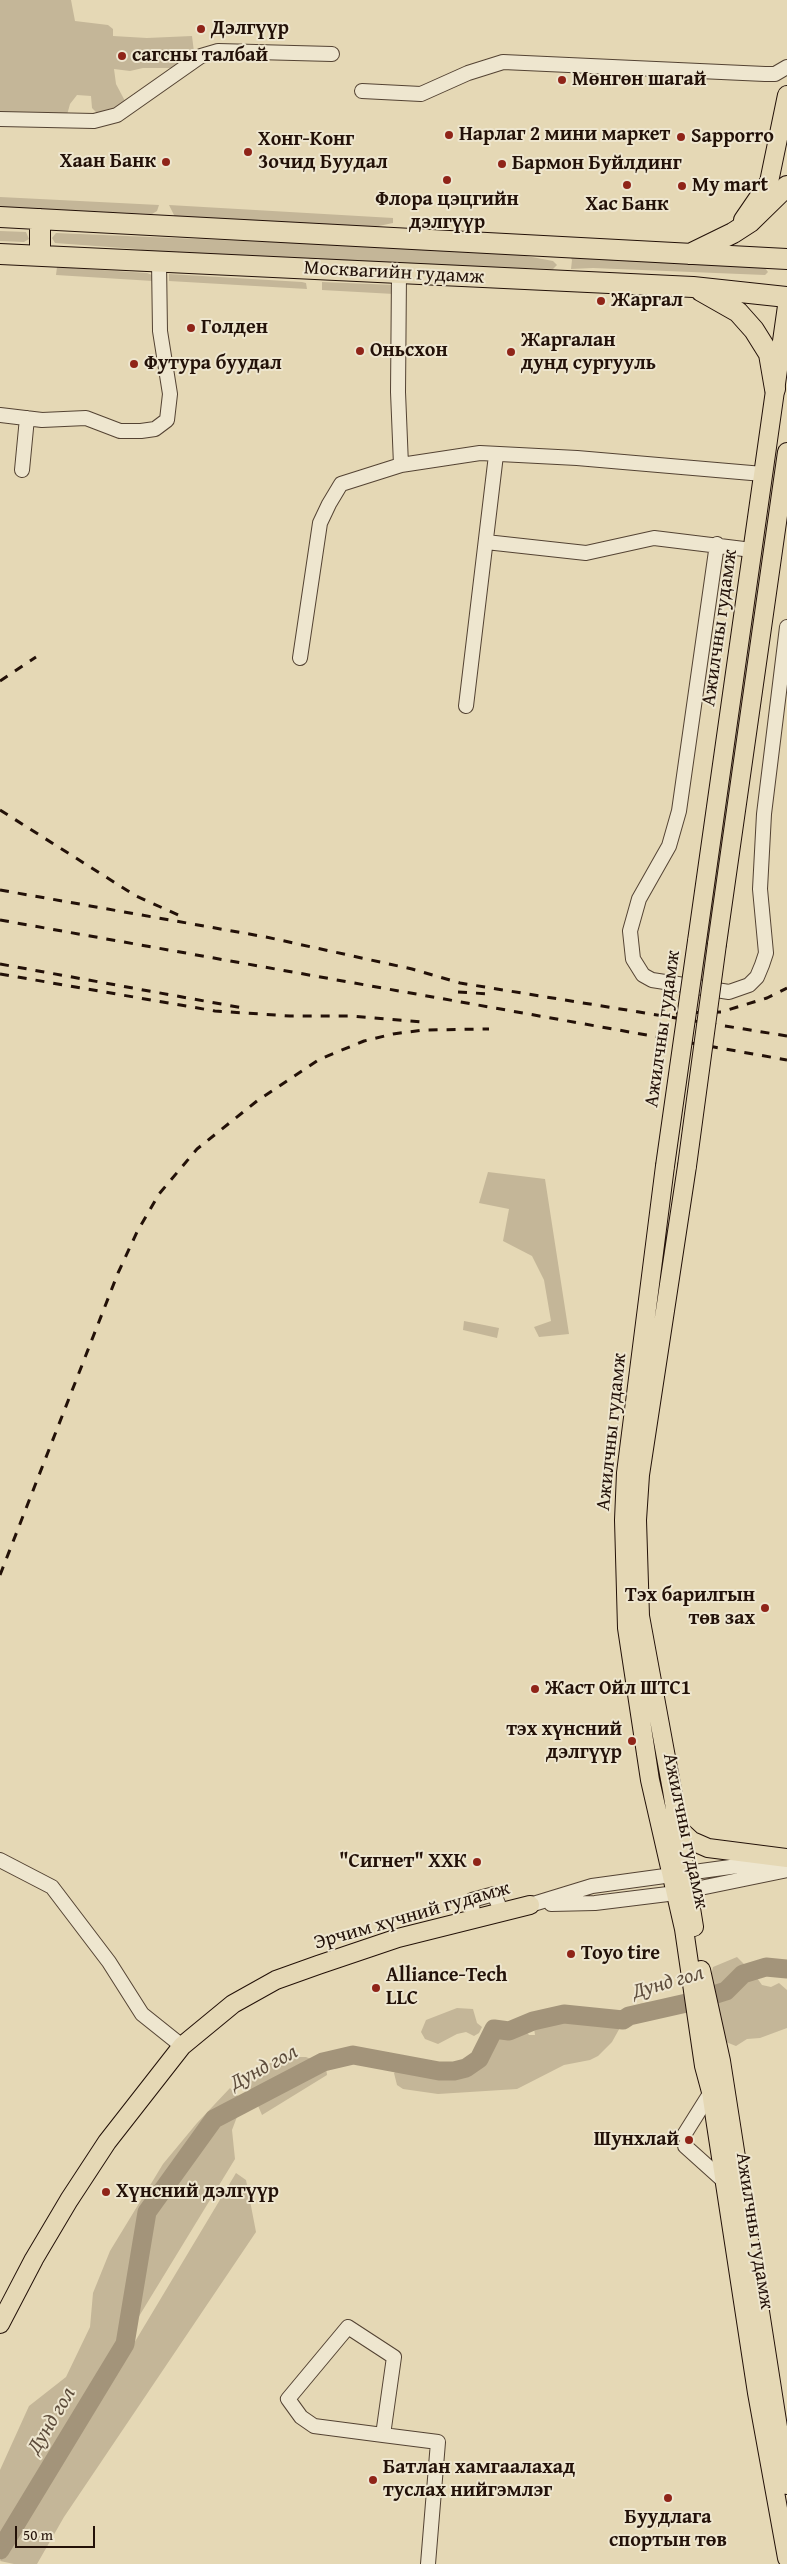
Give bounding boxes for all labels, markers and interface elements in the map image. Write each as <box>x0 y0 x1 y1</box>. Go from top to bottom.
place label: Дэлгүүр <box>211 17 289 41</box>
marker: Дэлгүүр <box>195 23 207 35</box>
place label: сагсны талбай <box>132 44 268 68</box>
marker: сагсны талбай <box>116 50 128 62</box>
place label: Мөнгөн шагай <box>572 68 706 92</box>
marker: Мөнгөн шагай <box>556 74 568 86</box>
place label: Нарлаг 2 мини маркет <box>459 123 670 147</box>
place label: Sapporro <box>691 125 774 149</box>
place label: Хонг-Kонг 3очид Буудал <box>258 128 388 175</box>
marker: Нарлаг 2 мини маркет <box>443 129 455 141</box>
marker: Sapporro <box>675 131 687 143</box>
marker: Хонг-Kонг 3очид Буудал <box>242 146 254 158</box>
place label: Хаан Банк <box>60 150 156 174</box>
place label: Бармон Буйлдинг <box>512 152 682 176</box>
marker: Хаан Банк <box>160 156 172 168</box>
marker: Бармон Буйлдинг <box>496 158 508 170</box>
marker: Флора цэцгийн дэлгүүр <box>441 174 453 186</box>
place label: My mart <box>692 174 768 198</box>
marker: Хас Банк <box>621 179 633 191</box>
marker: My mart <box>676 180 688 192</box>
place label: Флора цэцгийн дэлгүүр <box>375 188 519 235</box>
place label: Хас Банк <box>586 193 668 217</box>
street label: Москвагийн гудамж <box>303 256 485 290</box>
place label: Жаргал <box>611 289 683 313</box>
marker: Жаргал <box>595 295 607 307</box>
place label: Голден <box>201 316 268 340</box>
marker: Голден <box>185 322 197 334</box>
place label: Жаргалан дунд сургууль <box>521 329 656 376</box>
place label: Оньсхон <box>370 339 448 363</box>
marker: Оньсхон <box>354 345 366 357</box>
marker: Жаргалан дунд сургууль <box>505 346 517 358</box>
place label: Футура буудал <box>144 352 282 376</box>
marker: Футура буудал <box>128 358 140 370</box>
street label: Ажилчны гудамж <box>697 548 743 708</box>
street label: Ажилчны гудамж <box>640 949 686 1109</box>
street label: Ажилчны гудамж <box>592 1352 632 1512</box>
place label: Тэх барилгын төв зах <box>625 1584 755 1631</box>
marker: Тэх барилгын төв зах <box>759 1602 771 1614</box>
place label: Жаст Ойл ШТС1 <box>545 1677 691 1701</box>
marker: Жаст Ойл ШТС1 <box>529 1683 541 1695</box>
place label: тэх хүнсний дэлгүүр <box>506 1718 622 1765</box>
marker: тэх хүнсний дэлгүүр <box>626 1735 638 1747</box>
street label: Ажилчны гудамж <box>657 1751 713 1911</box>
place label: "Сигнет" ХХК <box>339 1850 467 1874</box>
marker: "Сигнет" ХХК <box>471 1856 483 1868</box>
street label: Эрчим хүчний гудамж <box>311 1877 513 1955</box>
place label: Toyo tire <box>581 1942 660 1966</box>
marker: Toyo tire <box>565 1948 577 1960</box>
water label: Дунд гол <box>629 1961 707 2005</box>
place label: Alliance-Tech LLC <box>386 1964 507 2011</box>
marker: Alliance-Tech LLC <box>370 1982 382 1994</box>
water label: Дунд гол <box>226 2040 302 2096</box>
place label: Шунхлай <box>594 2128 679 2152</box>
marker: Шунхлай <box>683 2134 695 2146</box>
street label: Ажилчны гудамж <box>730 2151 778 2311</box>
place label: Хүнсний дэлгүүр <box>116 2180 279 2204</box>
marker: Хүнсний дэлгүүр <box>100 2186 112 2198</box>
water label: Дунд гол <box>22 2383 82 2459</box>
place label: Батлан хамгаалахад туслах нийгэмлэг <box>383 2456 575 2503</box>
marker: Батлан хамгаалахад туслах нийгэмлэг <box>367 2474 379 2486</box>
marker: Буудлага спортын төв <box>662 2492 674 2504</box>
place label: Буудлага спортын төв <box>609 2506 727 2553</box>
scale bar <box>18 2516 98 2548</box>
text: 50 m <box>23 2524 53 2545</box>

